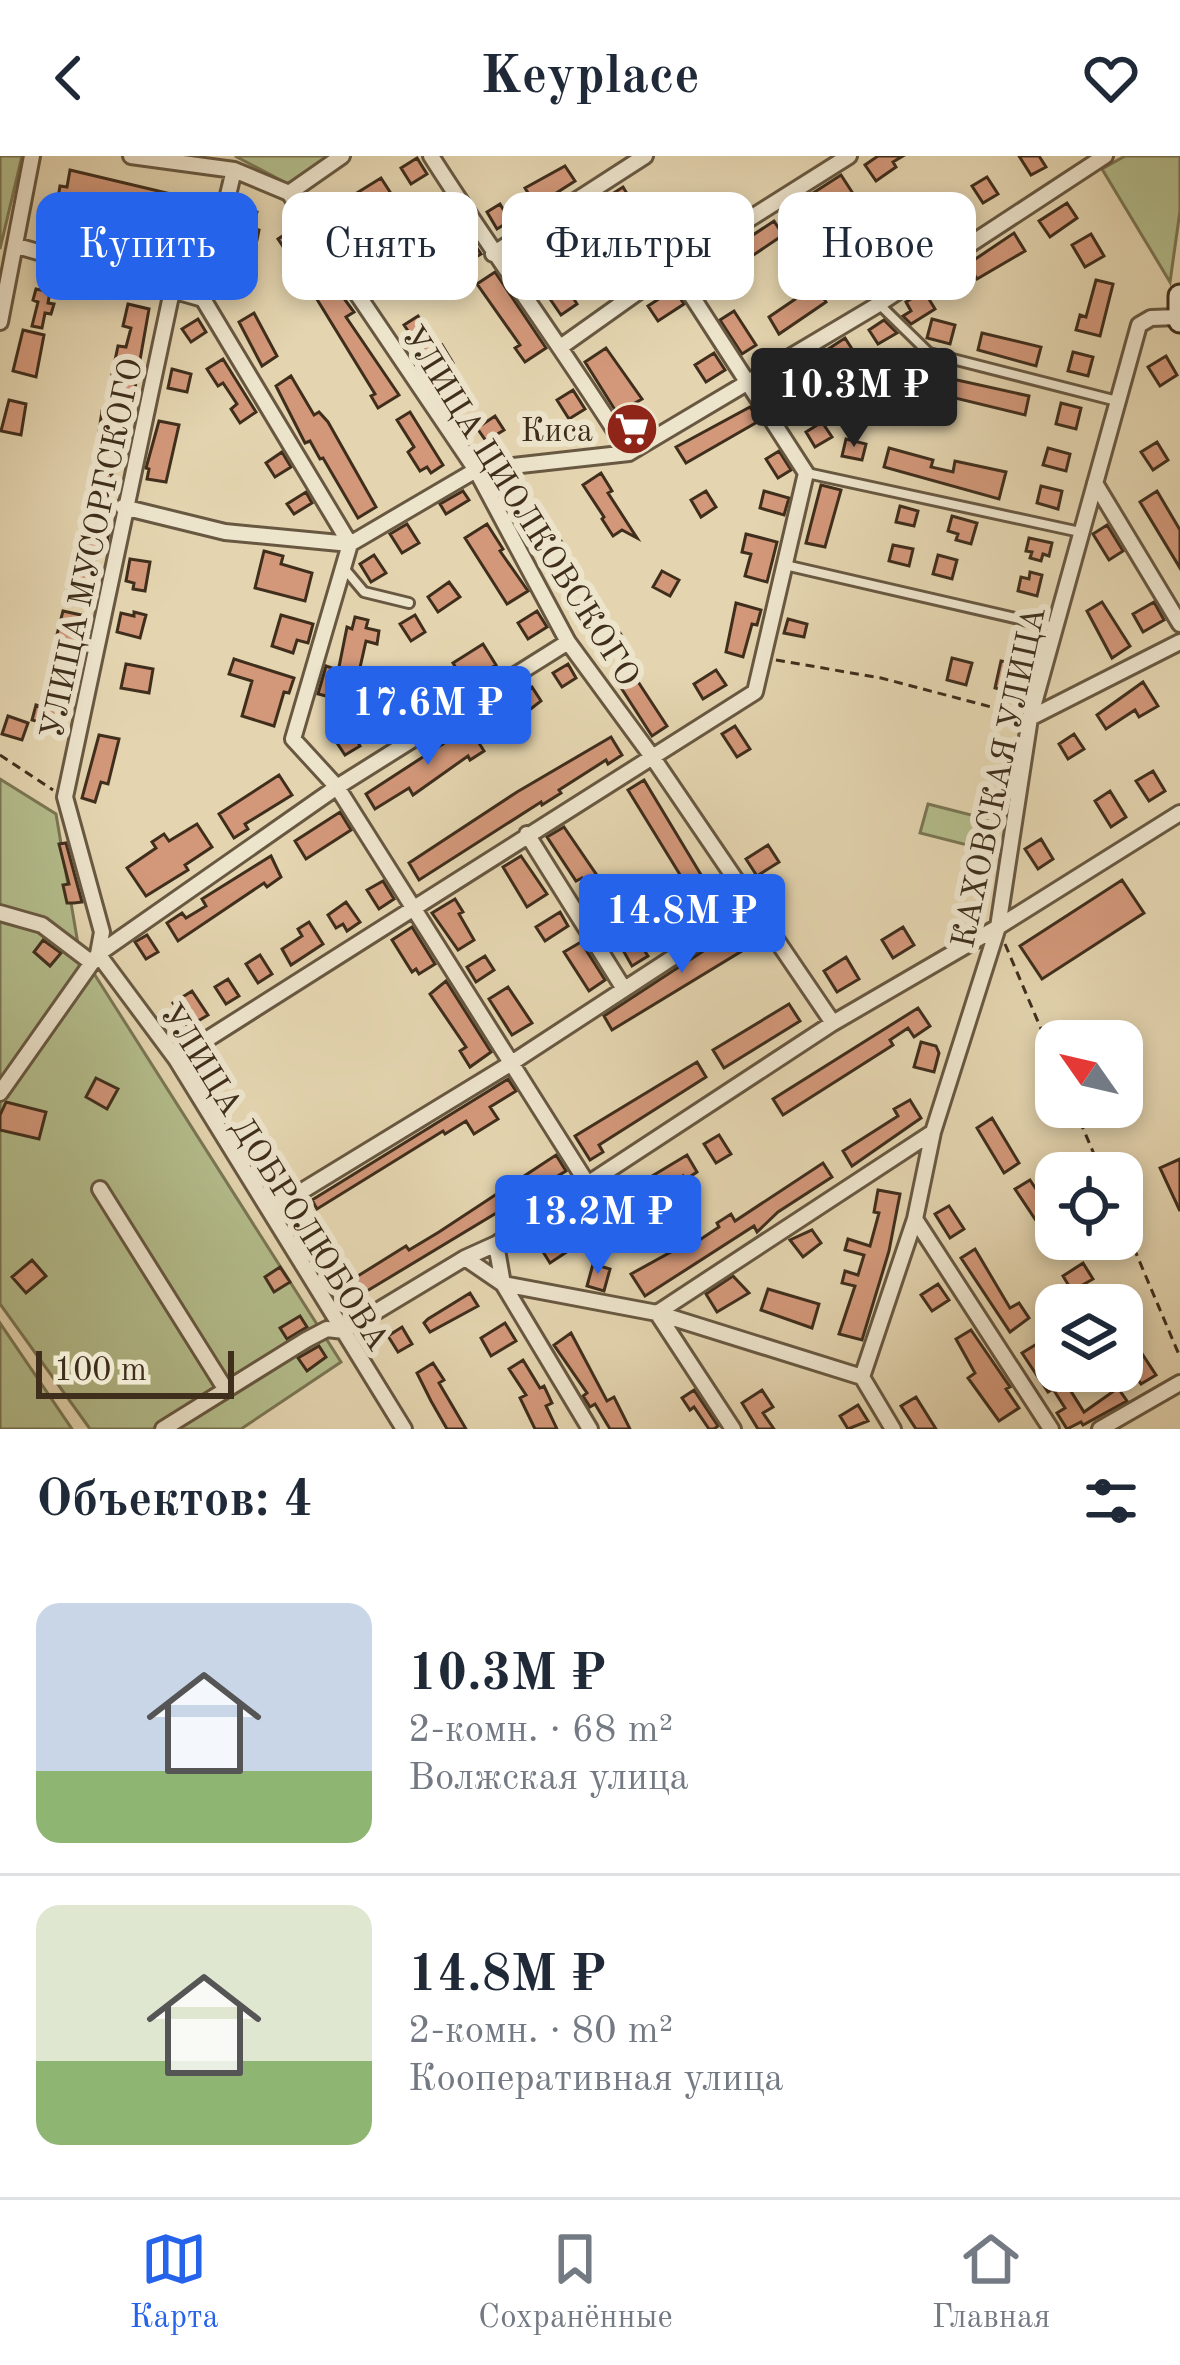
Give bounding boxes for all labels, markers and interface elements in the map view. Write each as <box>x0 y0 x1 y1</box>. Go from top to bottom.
icon: back <box>36 45 102 111</box>
icon: heart <box>1078 45 1144 111</box>
text: Keyplace <box>480 51 700 105</box>
chip: Купить <box>36 192 258 300</box>
chip: Снять <box>282 192 478 300</box>
chip: Фильтры <box>502 192 754 300</box>
chip: Новое <box>778 192 976 300</box>
street label: УЛИЦА ЦИОЛКОВСКОГО <box>394 321 644 693</box>
pin: 10.3M ₽ <box>743 348 965 450</box>
street label: УЛИЦА МУСОРГСКОГО <box>37 356 150 742</box>
text: 10.3M ₽ <box>778 367 930 406</box>
supermarket icon: Киса <box>604 401 660 457</box>
place label: Киса <box>521 416 593 449</box>
street label: КАХОВСКАЯ УЛИЦА <box>948 604 1053 951</box>
pin: 17.6M ₽ <box>317 666 539 768</box>
text: 17.6M ₽ <box>352 685 504 724</box>
pin: 14.8M ₽ <box>571 874 793 976</box>
text: 14.8M ₽ <box>606 893 758 932</box>
street label: УЛИЦА ДОБРОЛЮБОВА <box>153 999 394 1357</box>
north arrow <box>1035 1020 1143 1128</box>
map controls <box>1035 1020 1143 1392</box>
button: locate <box>1035 1152 1143 1260</box>
pin: 13.2M ₽ <box>487 1175 709 1277</box>
text: 13.2M ₽ <box>522 1194 674 1233</box>
button: layers <box>1035 1284 1143 1392</box>
scale bar <box>36 1345 234 1398</box>
text: 100 m <box>54 1355 147 1388</box>
icon: filters <box>1078 1468 1144 1534</box>
text: Объектов: 4 <box>36 1476 313 1527</box>
text: 10.3M ₽ <box>408 1650 607 1701</box>
icon: home <box>132 1651 276 1795</box>
text: 2-комн. · 68 m² <box>408 1711 673 1750</box>
text: Волжская улица <box>408 1759 689 1798</box>
text: 14.8M ₽ <box>408 1951 607 2002</box>
icon: home <box>132 1953 276 2097</box>
text: 2-комн. · 80 m² <box>408 2012 673 2051</box>
text: Кооперативная улица <box>408 2060 784 2099</box>
tab: Карта <box>130 2226 219 2339</box>
tab: Сохранённые <box>478 2226 673 2339</box>
tab: Главная <box>932 2226 1050 2339</box>

